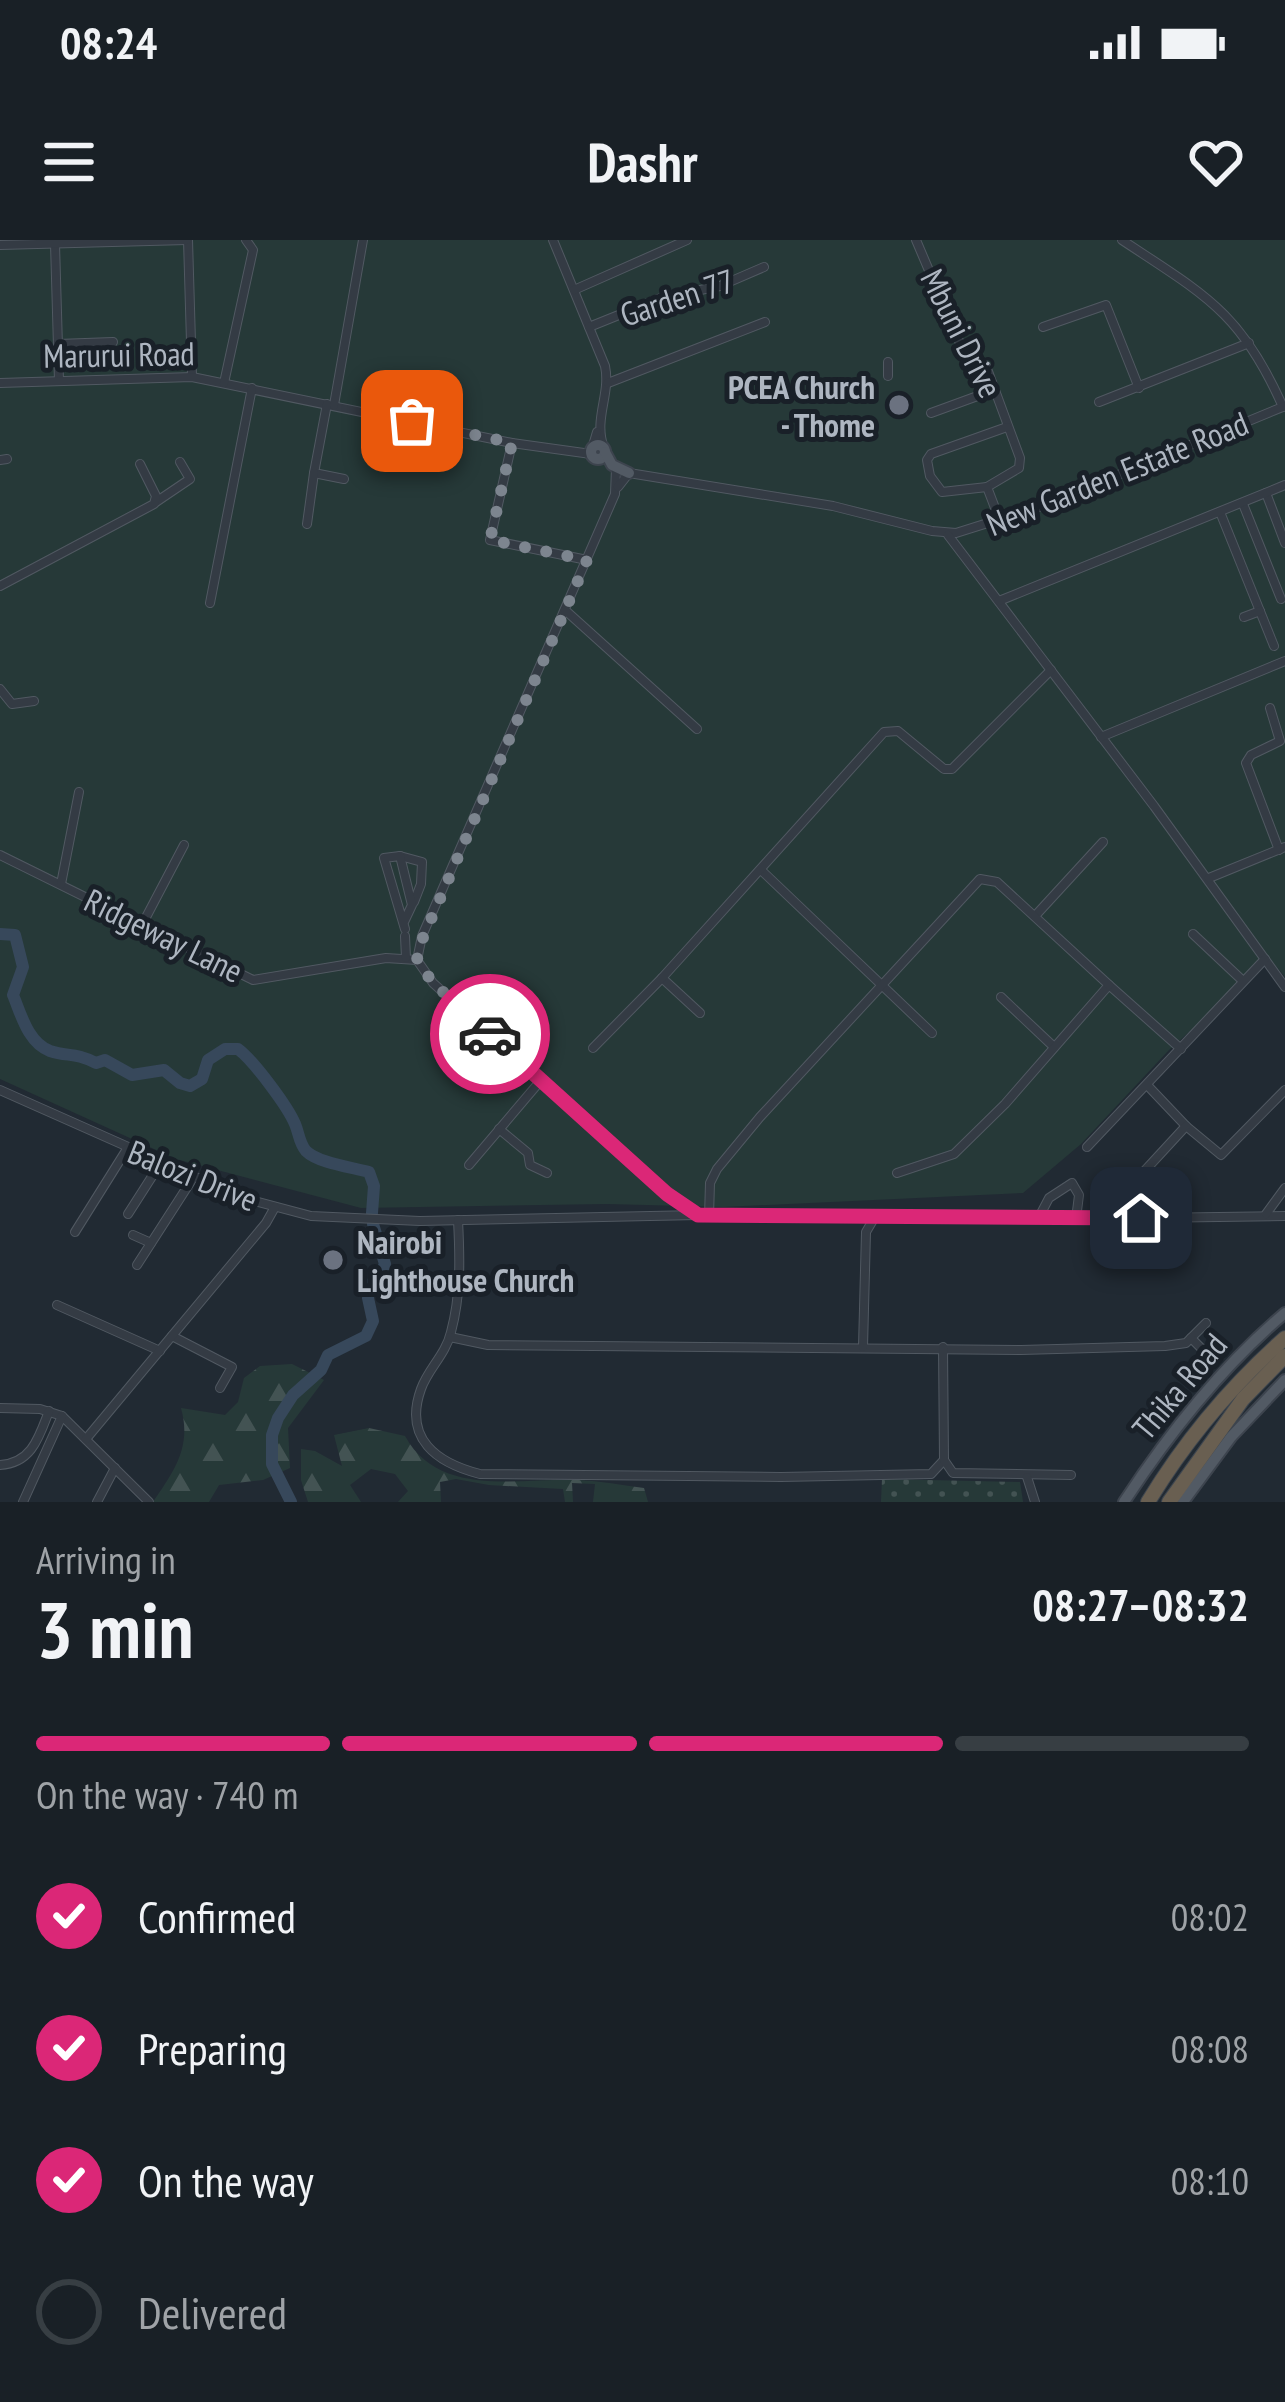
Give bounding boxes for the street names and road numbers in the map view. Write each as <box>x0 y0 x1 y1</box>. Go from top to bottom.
street label: Garden 77 <box>614 258 740 336</box>
street label: Mbuni Drive <box>911 262 1013 404</box>
street label: Marurui Road <box>43 331 195 377</box>
street label: New Garden Estate Road <box>980 401 1254 545</box>
street label: Ridgeway Lane <box>78 878 250 992</box>
street label: Balozi Drive <box>122 1130 264 1220</box>
street label: Thika Road <box>1122 1324 1236 1448</box>

